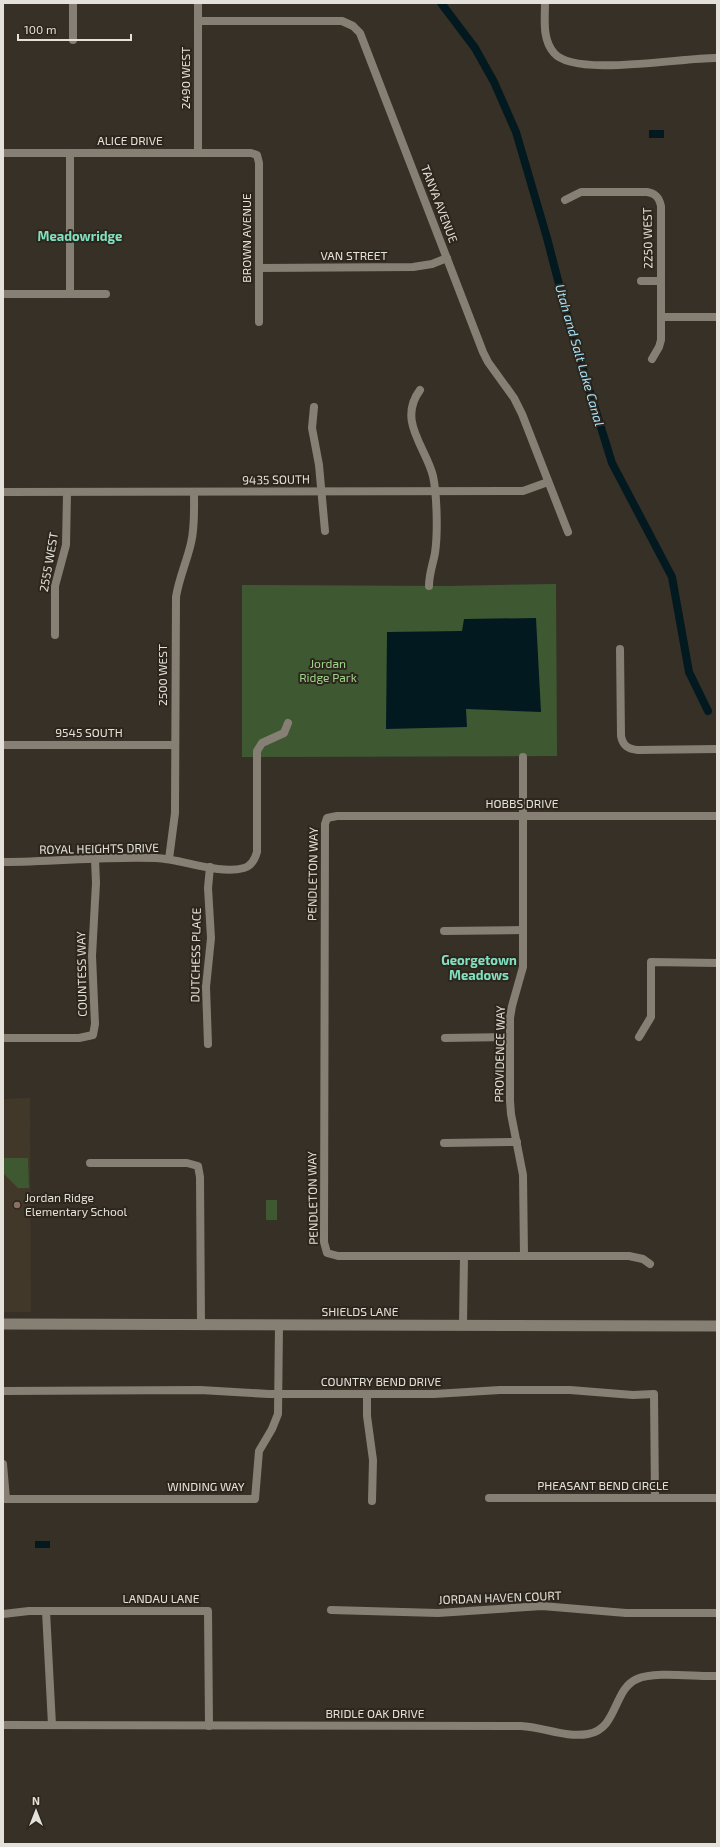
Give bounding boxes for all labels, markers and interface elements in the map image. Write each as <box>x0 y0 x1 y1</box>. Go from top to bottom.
scale bar <box>18 16 131 42</box>
text: 100 m <box>24 22 56 36</box>
street label: 2490 WEST <box>178 47 192 109</box>
street label: ALICE DRIVE <box>97 133 163 147</box>
street label: TANYA AVENUE <box>419 163 461 245</box>
street label: BROWN AVENUE <box>239 193 253 283</box>
street label: 2250 WEST <box>639 207 655 269</box>
district label: Meadowridge <box>38 228 122 244</box>
street label: VAN STREET <box>320 248 388 262</box>
water label: Utah and Salt Lake Canal <box>552 282 608 428</box>
street label: 9435 SOUTH <box>242 471 310 487</box>
street label: 2555 WEST <box>36 531 60 593</box>
street label: 2500 WEST <box>155 644 169 706</box>
park label: Jordan Ridge Park <box>299 656 357 684</box>
street label: 9545 SOUTH <box>55 725 123 739</box>
street label: HOBBS DRIVE <box>486 796 559 810</box>
street label: PENDLETON WAY <box>304 827 320 921</box>
street label: ROYAL HEIGHTS DRIVE <box>39 840 159 856</box>
street label: DUTCHESS PLACE <box>187 907 203 1002</box>
street label: COUNTESS WAY <box>73 931 89 1017</box>
district label: Georgetown Meadows <box>441 952 517 983</box>
street label: PROVIDENCE WAY <box>491 1005 507 1103</box>
street label: PENDLETON WAY <box>304 1151 320 1245</box>
place label: Jordan Ridge Elementary School <box>25 1190 128 1218</box>
marker: Jordan Ridge Elementary School <box>12 1200 22 1210</box>
street label: SHIELDS LANE <box>322 1304 399 1318</box>
street label: COUNTRY BEND DRIVE <box>321 1374 441 1388</box>
street label: PHEASANT BEND CIRCLE <box>537 1478 669 1492</box>
street label: WINDING WAY <box>167 1479 245 1493</box>
street label: JORDAN HAVEN COURT <box>438 1588 562 1606</box>
street label: LANDAU LANE <box>123 1591 200 1605</box>
street label: BRIDLE OAK DRIVE <box>325 1706 425 1720</box>
north arrow <box>16 1791 56 1831</box>
text: N <box>32 1794 40 1807</box>

